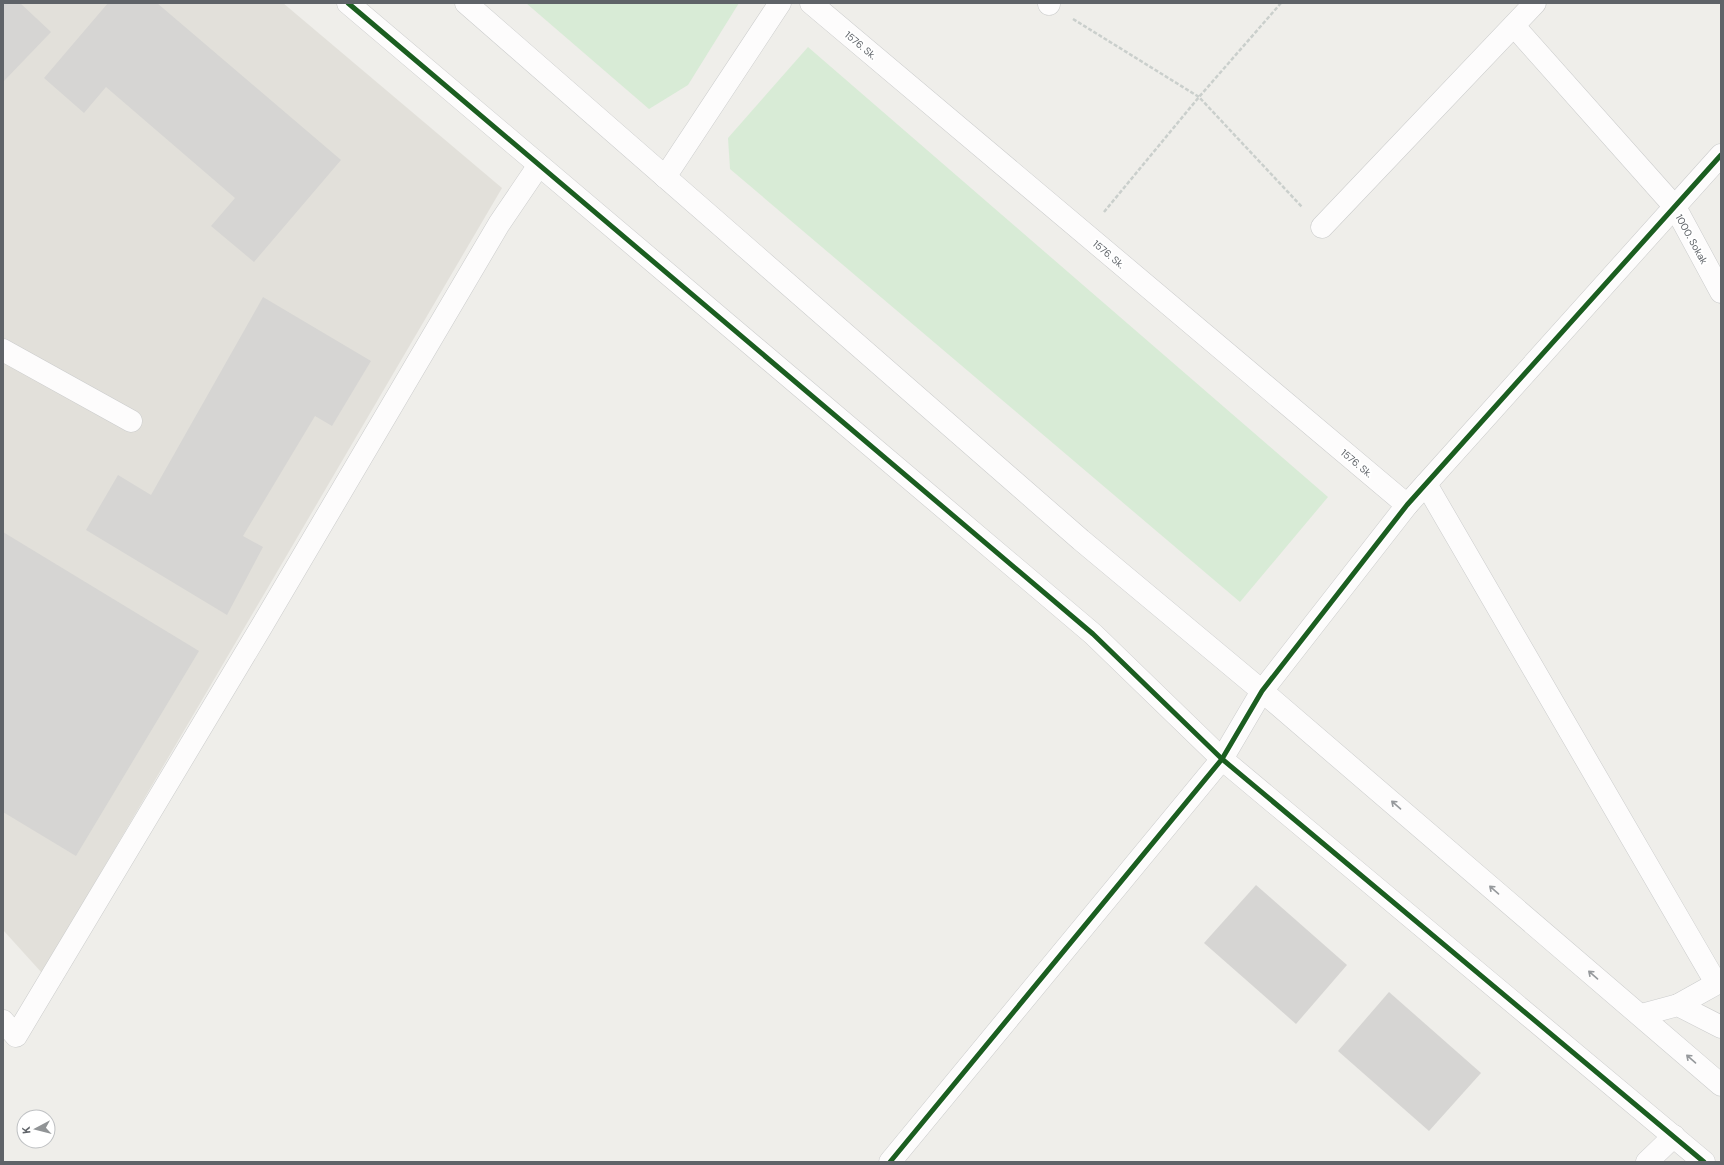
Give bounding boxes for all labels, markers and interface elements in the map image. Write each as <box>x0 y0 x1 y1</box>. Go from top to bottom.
street label: 1576. Sk. <box>842 28 879 62</box>
street label: 1000. Sokak <box>1673 212 1711 266</box>
street label: 1576. Sk. <box>1090 237 1127 271</box>
street label: 1576. Sk. <box>1338 446 1375 480</box>
one-way arrow <box>1390 801 1401 810</box>
one-way arrow <box>1490 886 1500 895</box>
one-way arrow <box>1588 970 1598 979</box>
one-way arrow <box>1686 1055 1697 1064</box>
north arrow <box>16 1109 56 1149</box>
text: K <box>19 1126 33 1135</box>

